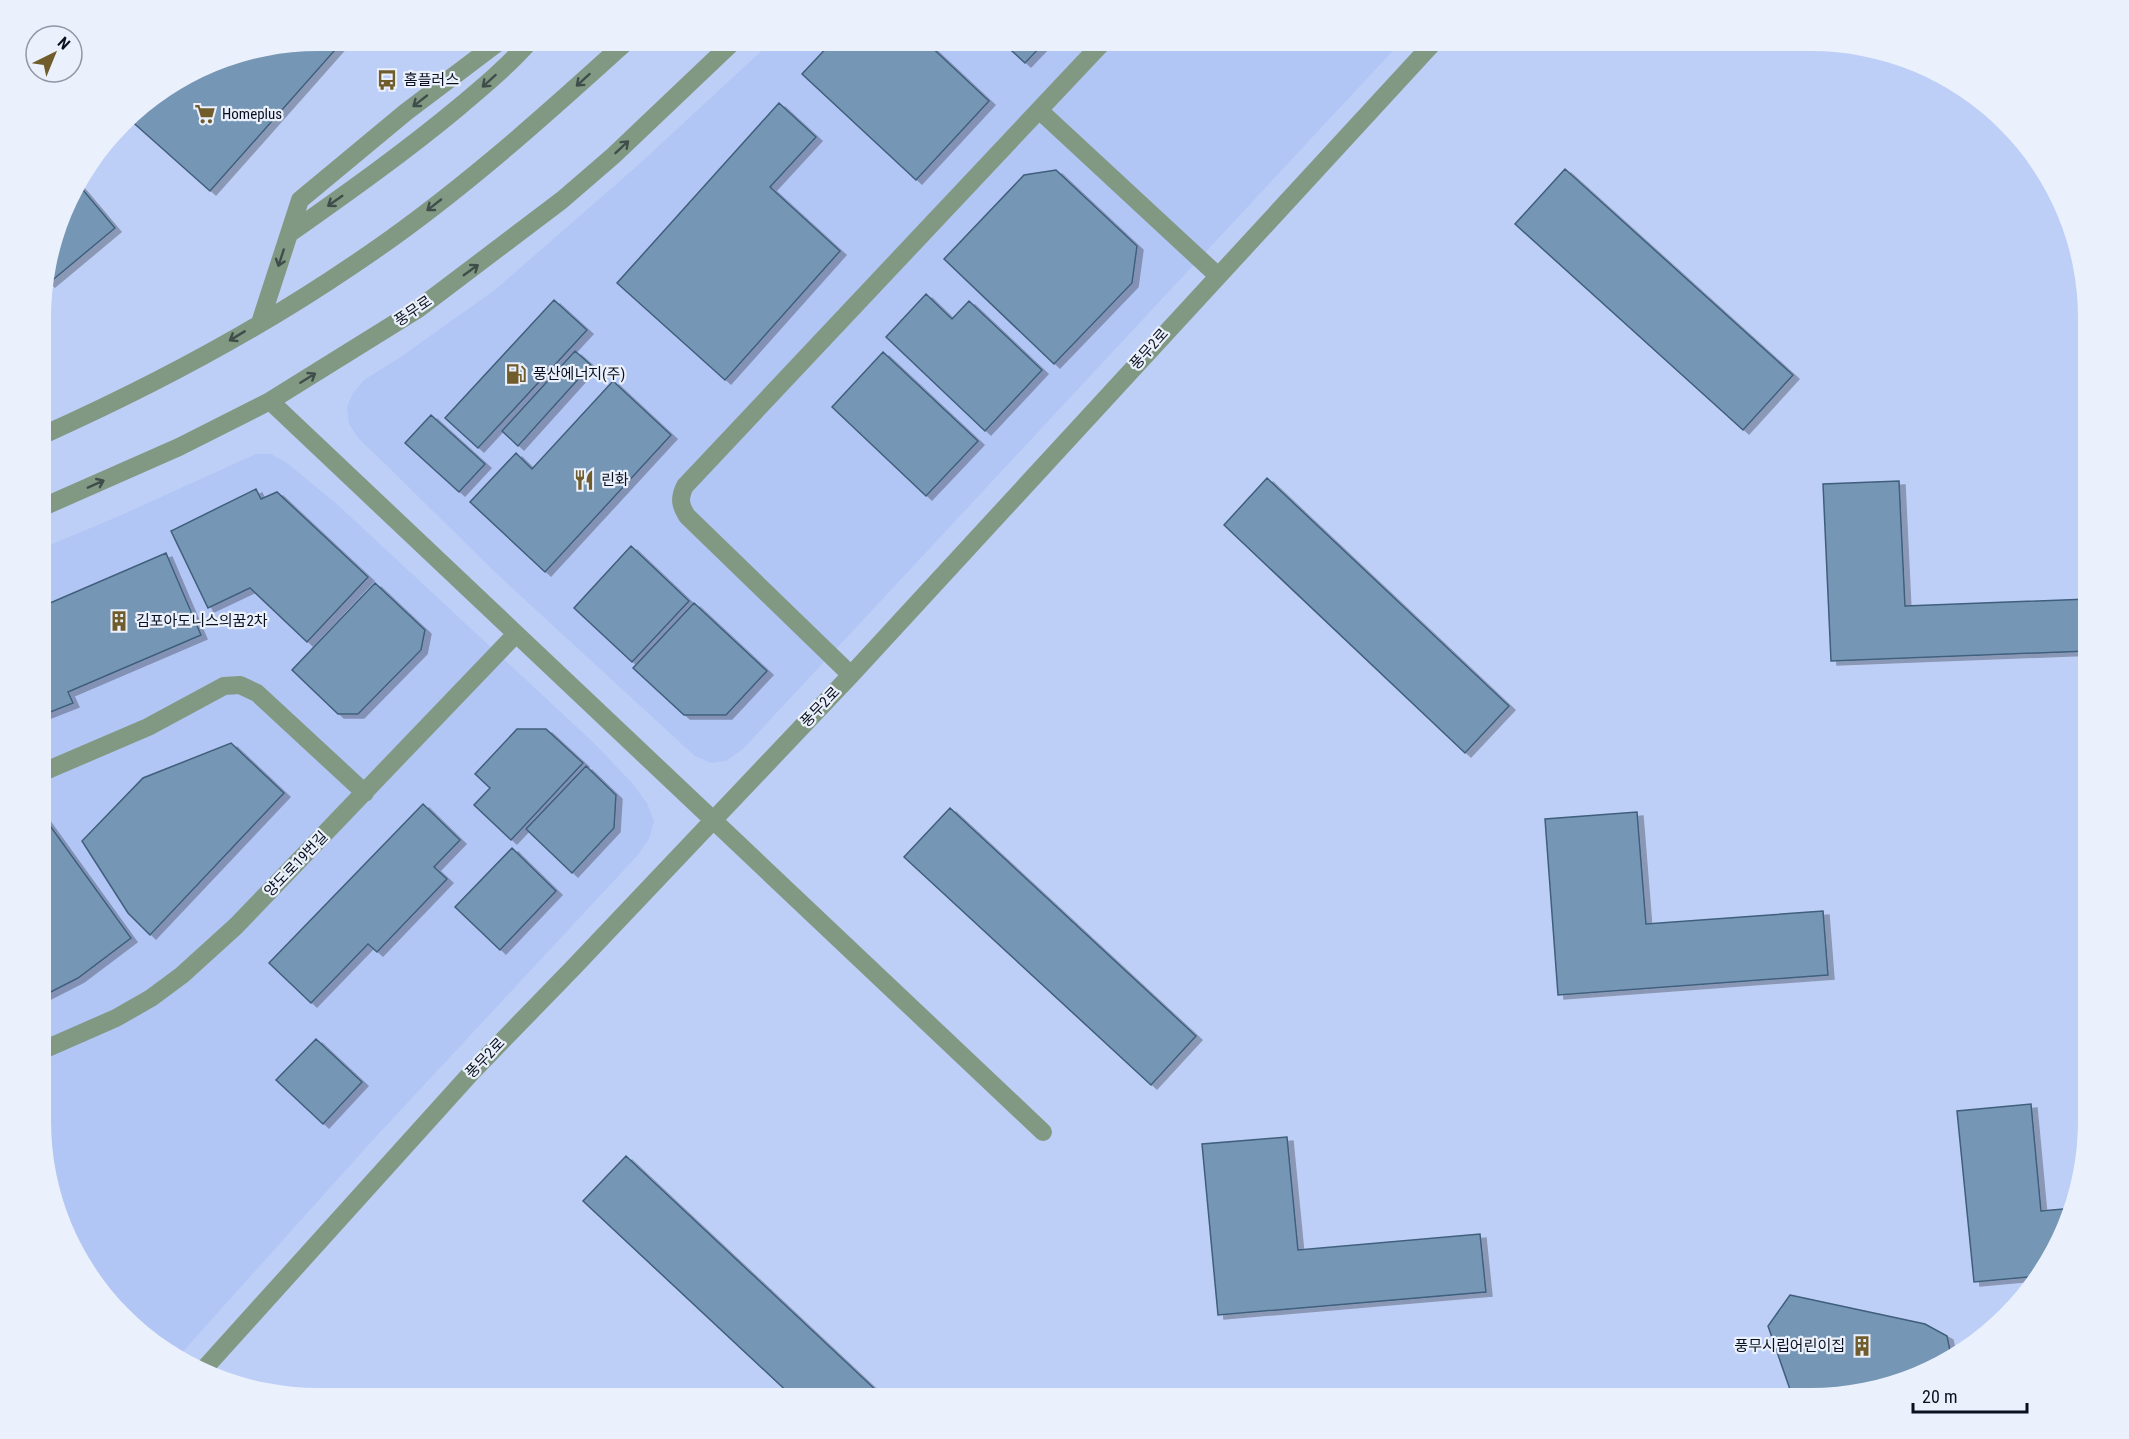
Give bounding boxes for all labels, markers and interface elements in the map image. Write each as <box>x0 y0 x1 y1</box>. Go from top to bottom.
north arrow <box>24 24 84 84</box>
text: N <box>54 33 74 54</box>
bus stop icon: 홈플러스 <box>375 68 399 92</box>
place label: 홈플러스 <box>404 71 459 89</box>
one-way arrow <box>576 73 591 87</box>
one-way arrow <box>481 74 496 88</box>
one-way arrow <box>412 95 428 108</box>
supermarket icon: Homeplus <box>193 102 217 126</box>
place label: Homeplus <box>222 105 282 123</box>
one-way arrow <box>614 140 629 154</box>
one-way arrow <box>327 195 344 207</box>
one-way arrow <box>426 199 442 212</box>
one-way arrow <box>275 248 286 267</box>
one-way arrow <box>462 264 478 277</box>
street label: 풍무로 <box>391 292 435 330</box>
street label: 풍무2로 <box>1126 325 1172 373</box>
one-way arrow <box>229 331 246 343</box>
fuel station icon: 풍산에너지(주) <box>504 362 528 386</box>
place label: 풍산에너지(주) <box>533 365 625 383</box>
one-way arrow <box>299 371 316 383</box>
restaurant icon: 린화 <box>572 468 596 492</box>
place label: 린화 <box>601 471 629 489</box>
one-way arrow <box>87 477 105 489</box>
building icon: 김포아도니스의꿈2차 <box>107 609 131 633</box>
place label: 김포아도니스의꿈2차 <box>136 612 268 630</box>
street label: 풍무2로 <box>797 683 843 731</box>
street label: 양도로19번길 <box>260 828 332 900</box>
street label: 풍무2로 <box>462 1034 508 1082</box>
building icon: 풍무시립어린이집 <box>1850 1334 1874 1358</box>
place label: 풍무시립어린이집 <box>1735 1337 1845 1355</box>
scale bar <box>1913 1376 2027 1414</box>
text: 20 m <box>1922 1386 1957 1407</box>

